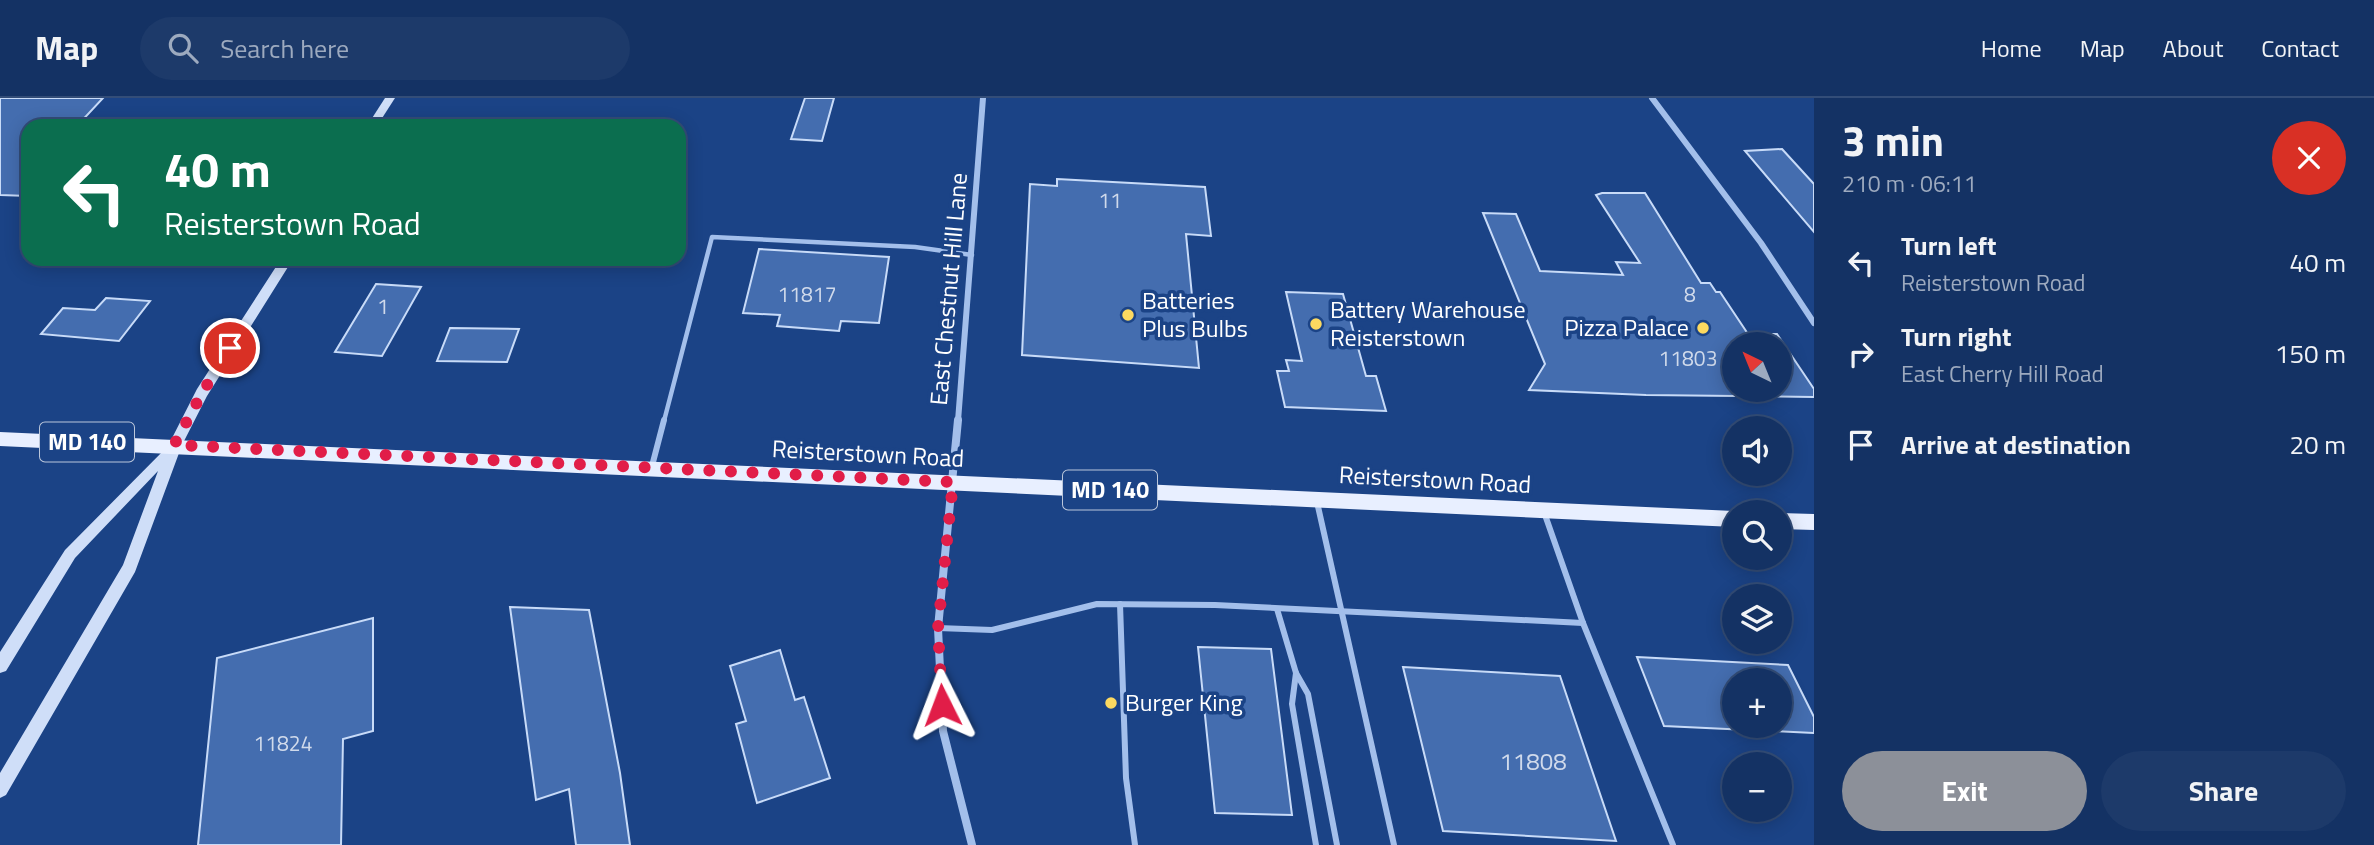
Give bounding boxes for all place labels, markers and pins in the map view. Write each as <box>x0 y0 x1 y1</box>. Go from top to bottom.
place label: Batteries Plus Bulbs <box>1142 282 1248 346</box>
place label: Battery Warehouse Reisterstown <box>1330 291 1526 355</box>
marker: Batteries Plus Bulbs <box>1120 307 1136 323</box>
place label: Pizza Palace <box>1564 309 1689 345</box>
marker: Battery Warehouse Reisterstown <box>1308 316 1324 332</box>
pin <box>200 318 260 378</box>
marker: Pizza Palace <box>1695 320 1711 336</box>
place label: Burger King <box>1125 684 1243 720</box>
marker: Burger King <box>1103 695 1119 711</box>

